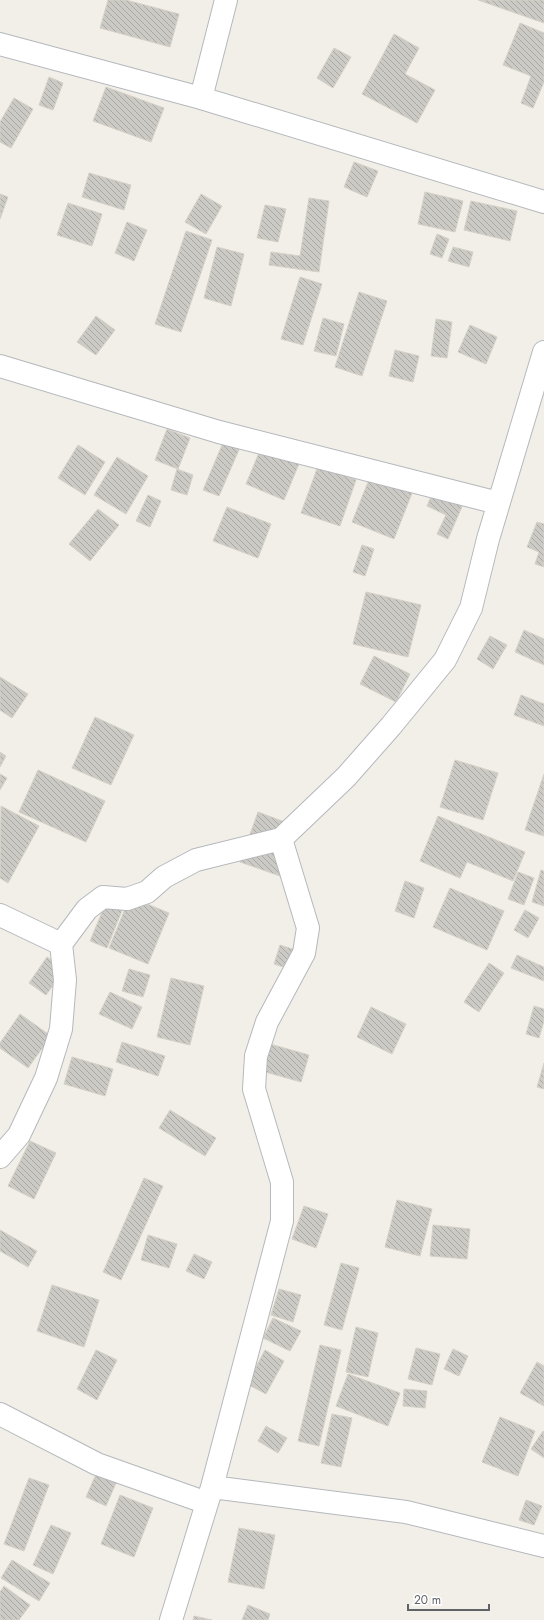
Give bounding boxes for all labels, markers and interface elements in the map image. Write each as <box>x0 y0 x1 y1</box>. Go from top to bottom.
scale bar <box>408 1586 489 1612</box>
text: 20 m <box>414 1591 441 1609</box>

